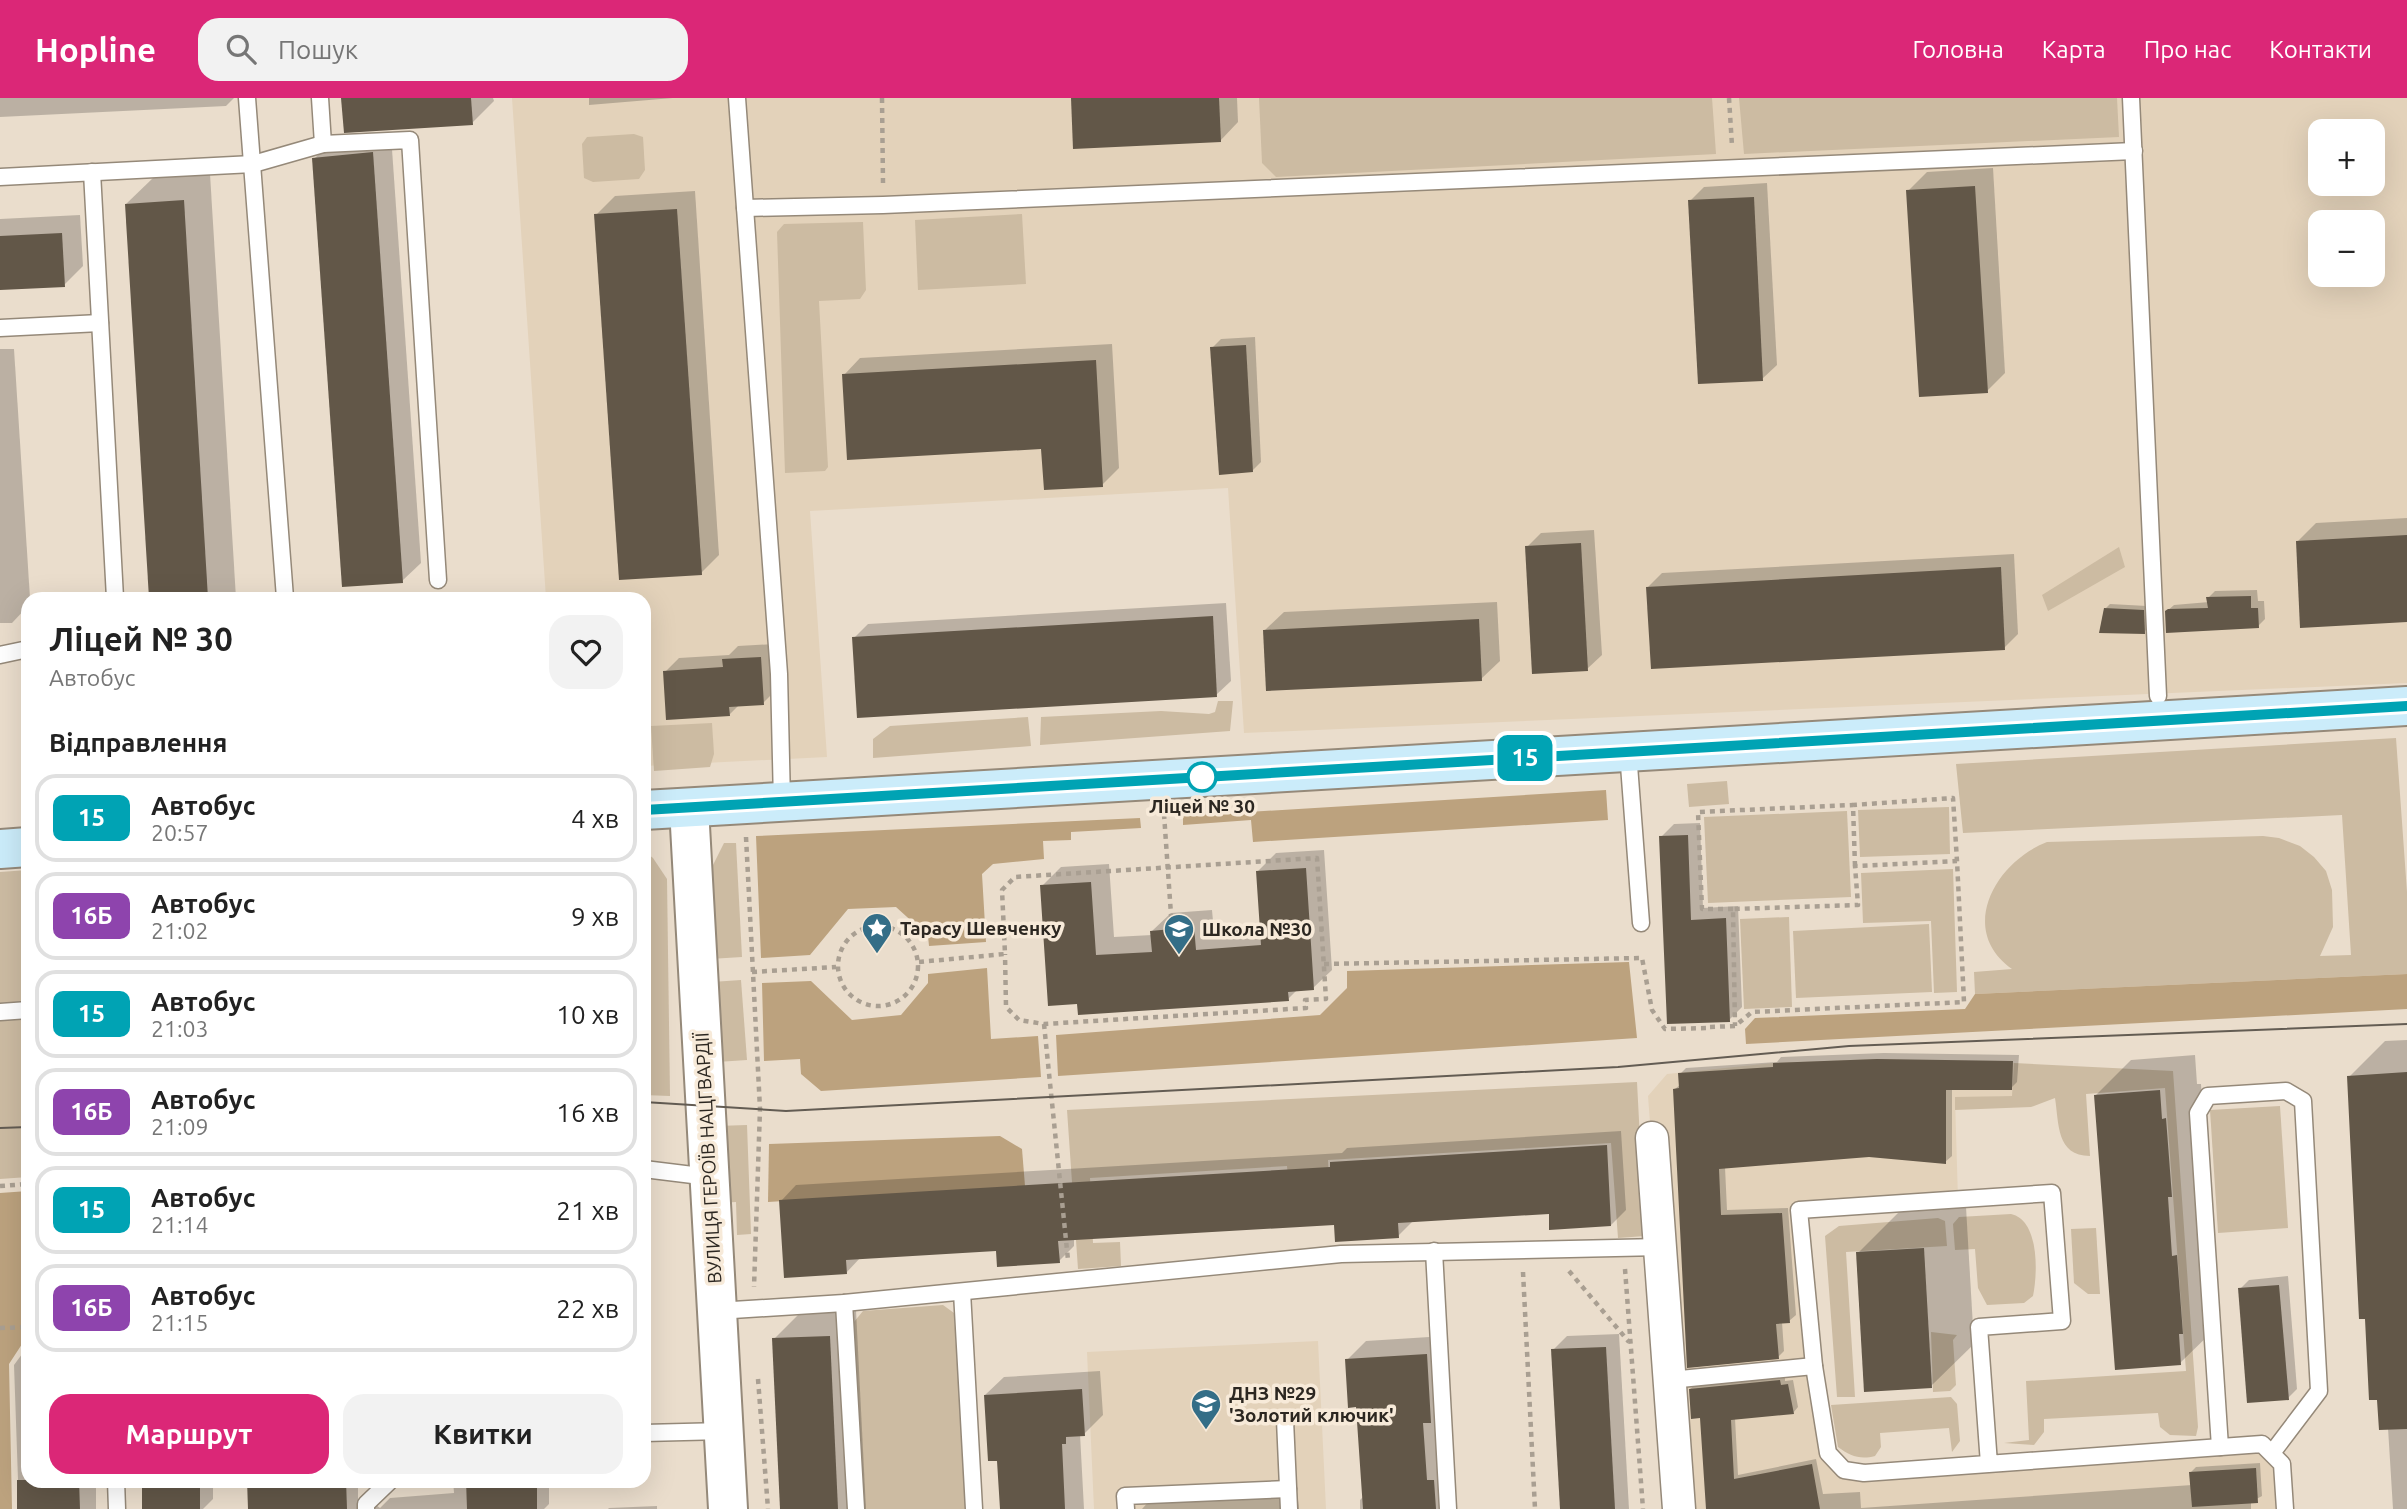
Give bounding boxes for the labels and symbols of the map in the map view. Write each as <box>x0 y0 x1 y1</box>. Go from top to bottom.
line badge: 15 <box>1494 735 1556 781</box>
marker: Ліцей № 30 <box>1187 762 1217 792</box>
place label: Ліцей № 30 <box>1149 795 1255 817</box>
place icon: Тарасу Шевченку <box>860 911 894 955</box>
school or university icon: Школа №30 <box>1162 912 1196 956</box>
place label: Тарасу Шевченку <box>900 917 1061 939</box>
place label: Школа №30 <box>1202 918 1312 940</box>
street label: ВУЛИЦЯ ГЕРОЇВ НАЦГВАРДІЇ <box>690 1031 726 1284</box>
place label: ДНЗ №29 'Золотий ключик' <box>1229 1382 1394 1426</box>
school or university icon: ДНЗ №29 'Золотий ключик' <box>1189 1387 1223 1431</box>

